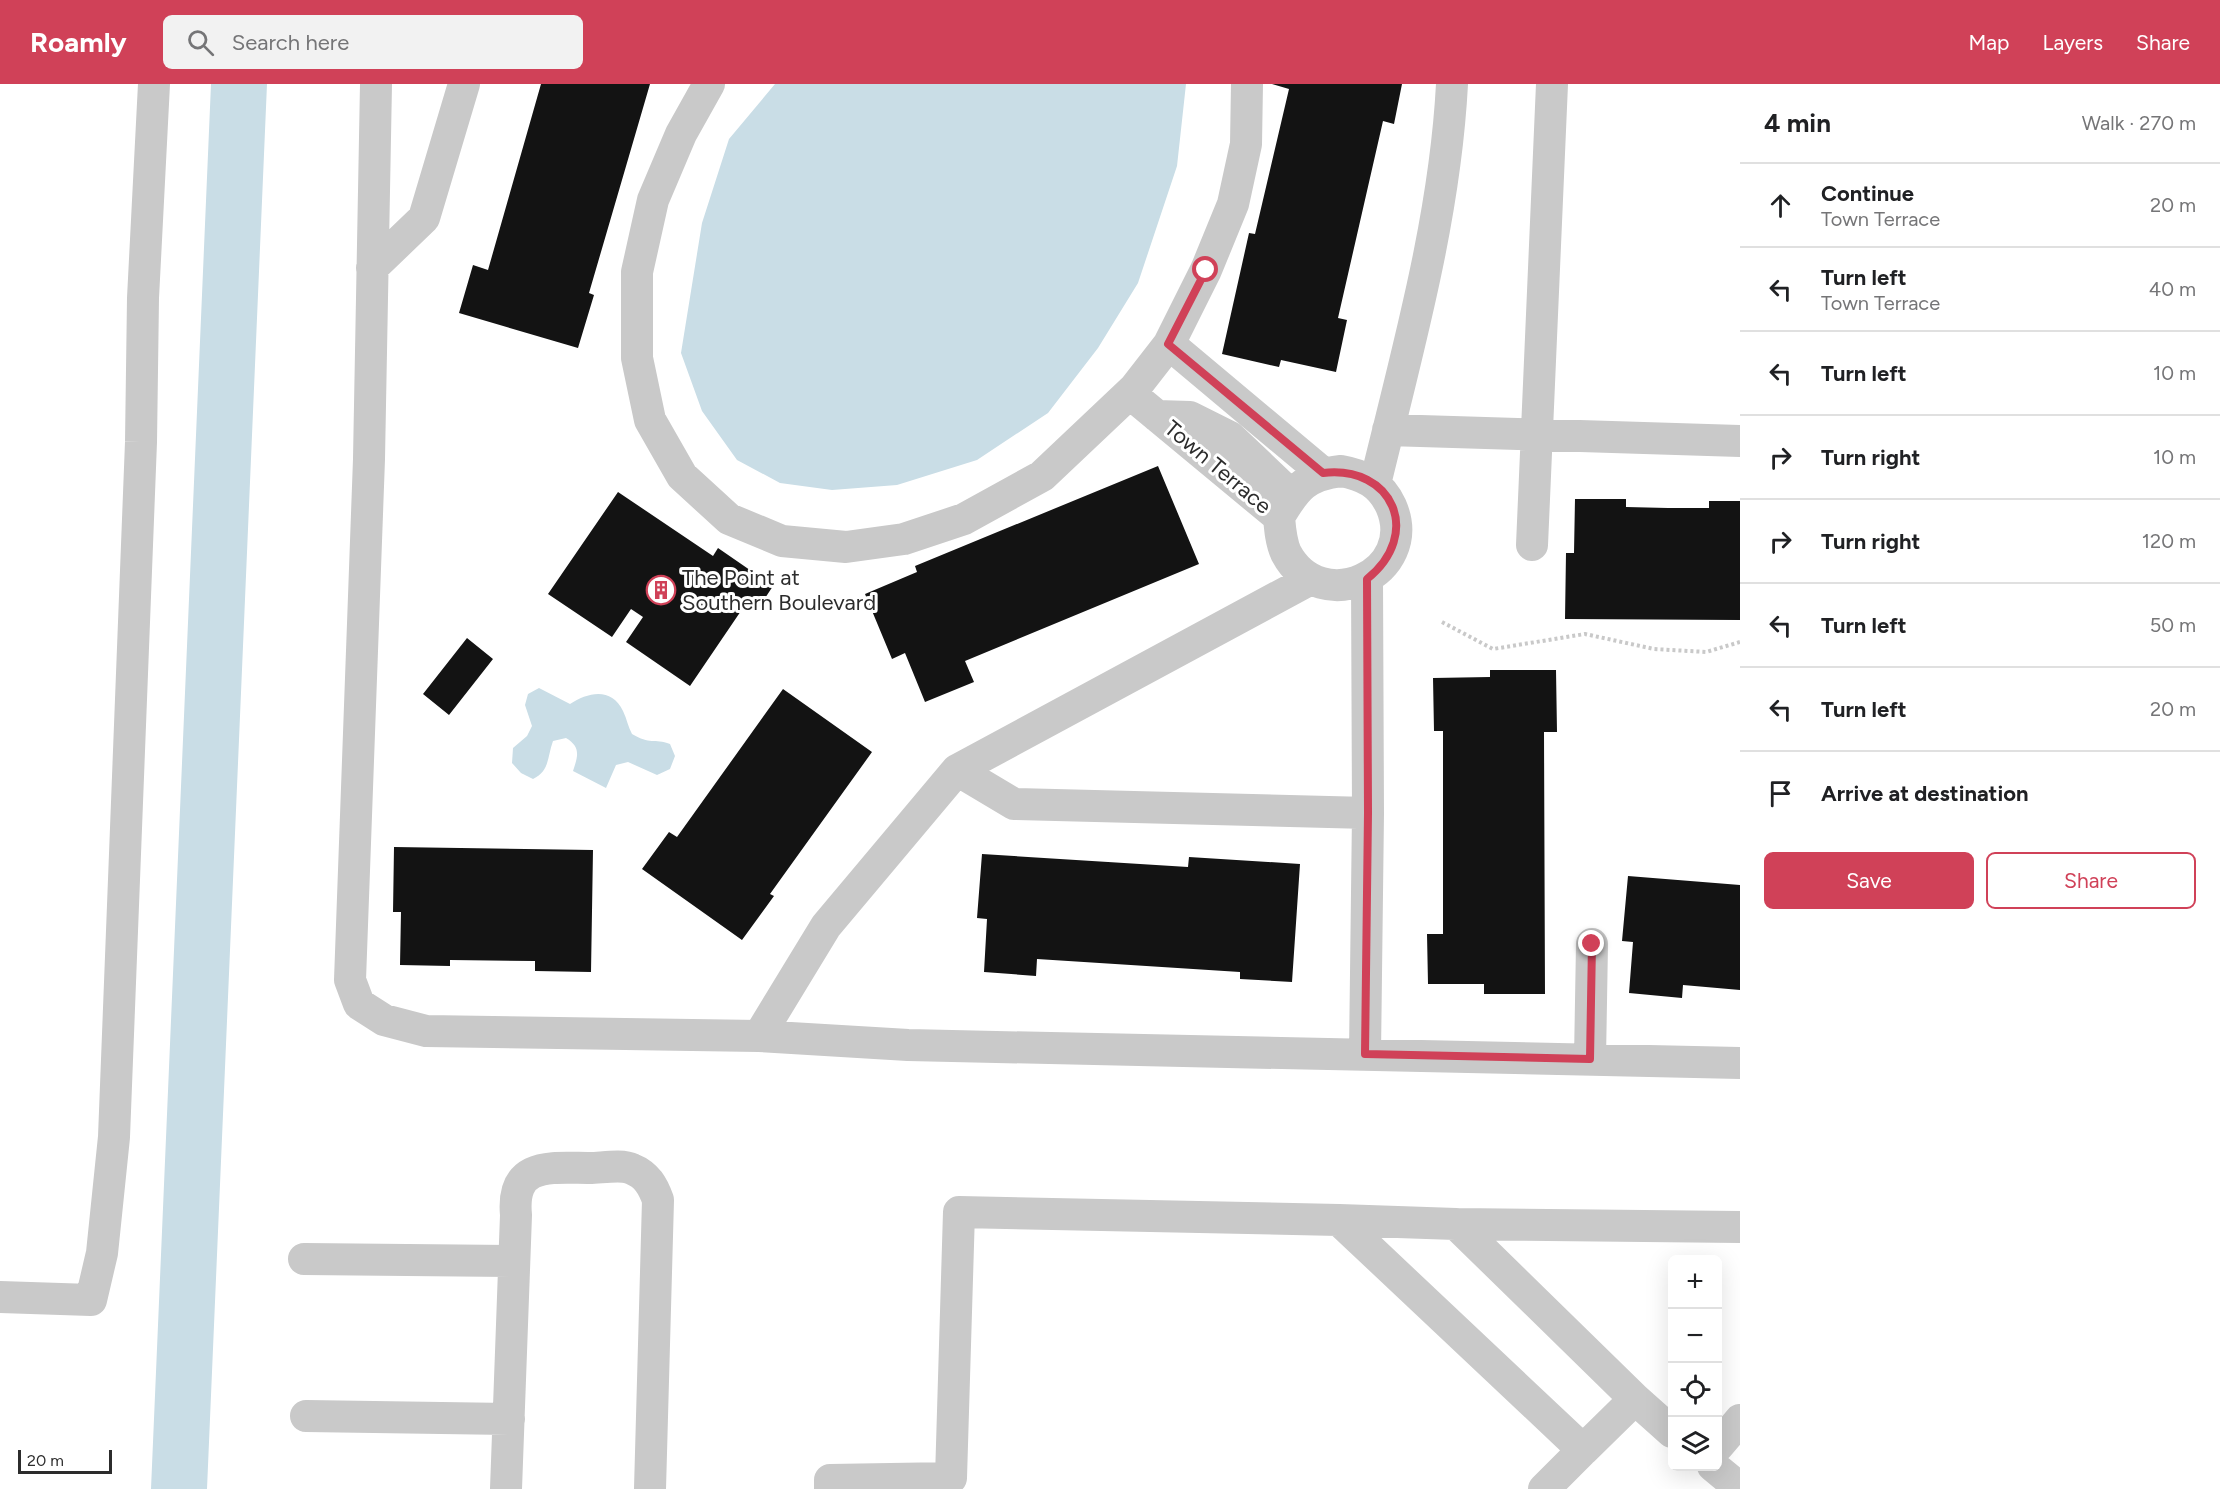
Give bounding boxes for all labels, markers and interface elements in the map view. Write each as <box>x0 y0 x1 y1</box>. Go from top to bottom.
search box <box>163 15 583 69</box>
text: Roamly <box>30 25 127 59</box>
icon: search <box>184 26 217 59</box>
text: Search here <box>232 29 349 56</box>
text: Map <box>1969 30 2009 55</box>
text: Layers <box>2042 30 2103 55</box>
text: Share <box>2136 30 2190 55</box>
text: 4 min <box>1764 107 1831 139</box>
text: Walk · 270 m <box>2082 111 2196 135</box>
text: Continue <box>1821 180 1914 207</box>
icon: ahead <box>1764 189 1797 222</box>
text: 20 m <box>2150 193 2196 217</box>
text: Town Terrace <box>1821 207 1940 231</box>
route start <box>1192 256 1218 282</box>
text: Turn left <box>1821 264 1907 291</box>
icon: left <box>1764 273 1797 306</box>
text: 40 m <box>2149 277 2196 301</box>
text: Town Terrace <box>1821 291 1940 315</box>
icon: left <box>1764 357 1797 390</box>
text: Turn left <box>1821 360 1907 387</box>
text: 10 m <box>2153 361 2196 385</box>
street label: Town Terrace <box>1159 415 1277 519</box>
icon: right <box>1764 441 1797 474</box>
text: Turn right <box>1821 444 1920 471</box>
text: 10 m <box>2153 445 2196 469</box>
icon: right <box>1764 525 1797 558</box>
text: Turn right <box>1821 528 1920 555</box>
text: 120 m <box>2142 529 2196 553</box>
place label: The Point at Southern Boulevard <box>682 564 876 616</box>
building icon: The Point at Southern Boulevard <box>645 574 677 606</box>
icon: left <box>1764 609 1797 642</box>
text: Turn left <box>1821 612 1907 639</box>
text: 50 m <box>2150 613 2196 637</box>
icon: left <box>1764 693 1797 726</box>
text: Turn left <box>1821 696 1907 723</box>
text: 20 m <box>2150 697 2196 721</box>
icon: arrive <box>1764 777 1797 810</box>
text: Arrive at destination <box>1821 780 2029 807</box>
button: Save <box>1764 852 1974 909</box>
button: Share <box>1986 852 2196 909</box>
route end <box>1578 930 1604 956</box>
map controls <box>1668 1255 1722 1471</box>
button: + <box>1668 1255 1722 1309</box>
button: − <box>1668 1309 1722 1363</box>
button: locate <box>1668 1363 1722 1417</box>
button: layers <box>1668 1417 1722 1471</box>
scale bar <box>18 1447 112 1474</box>
text: 20 m <box>27 1451 64 1470</box>

